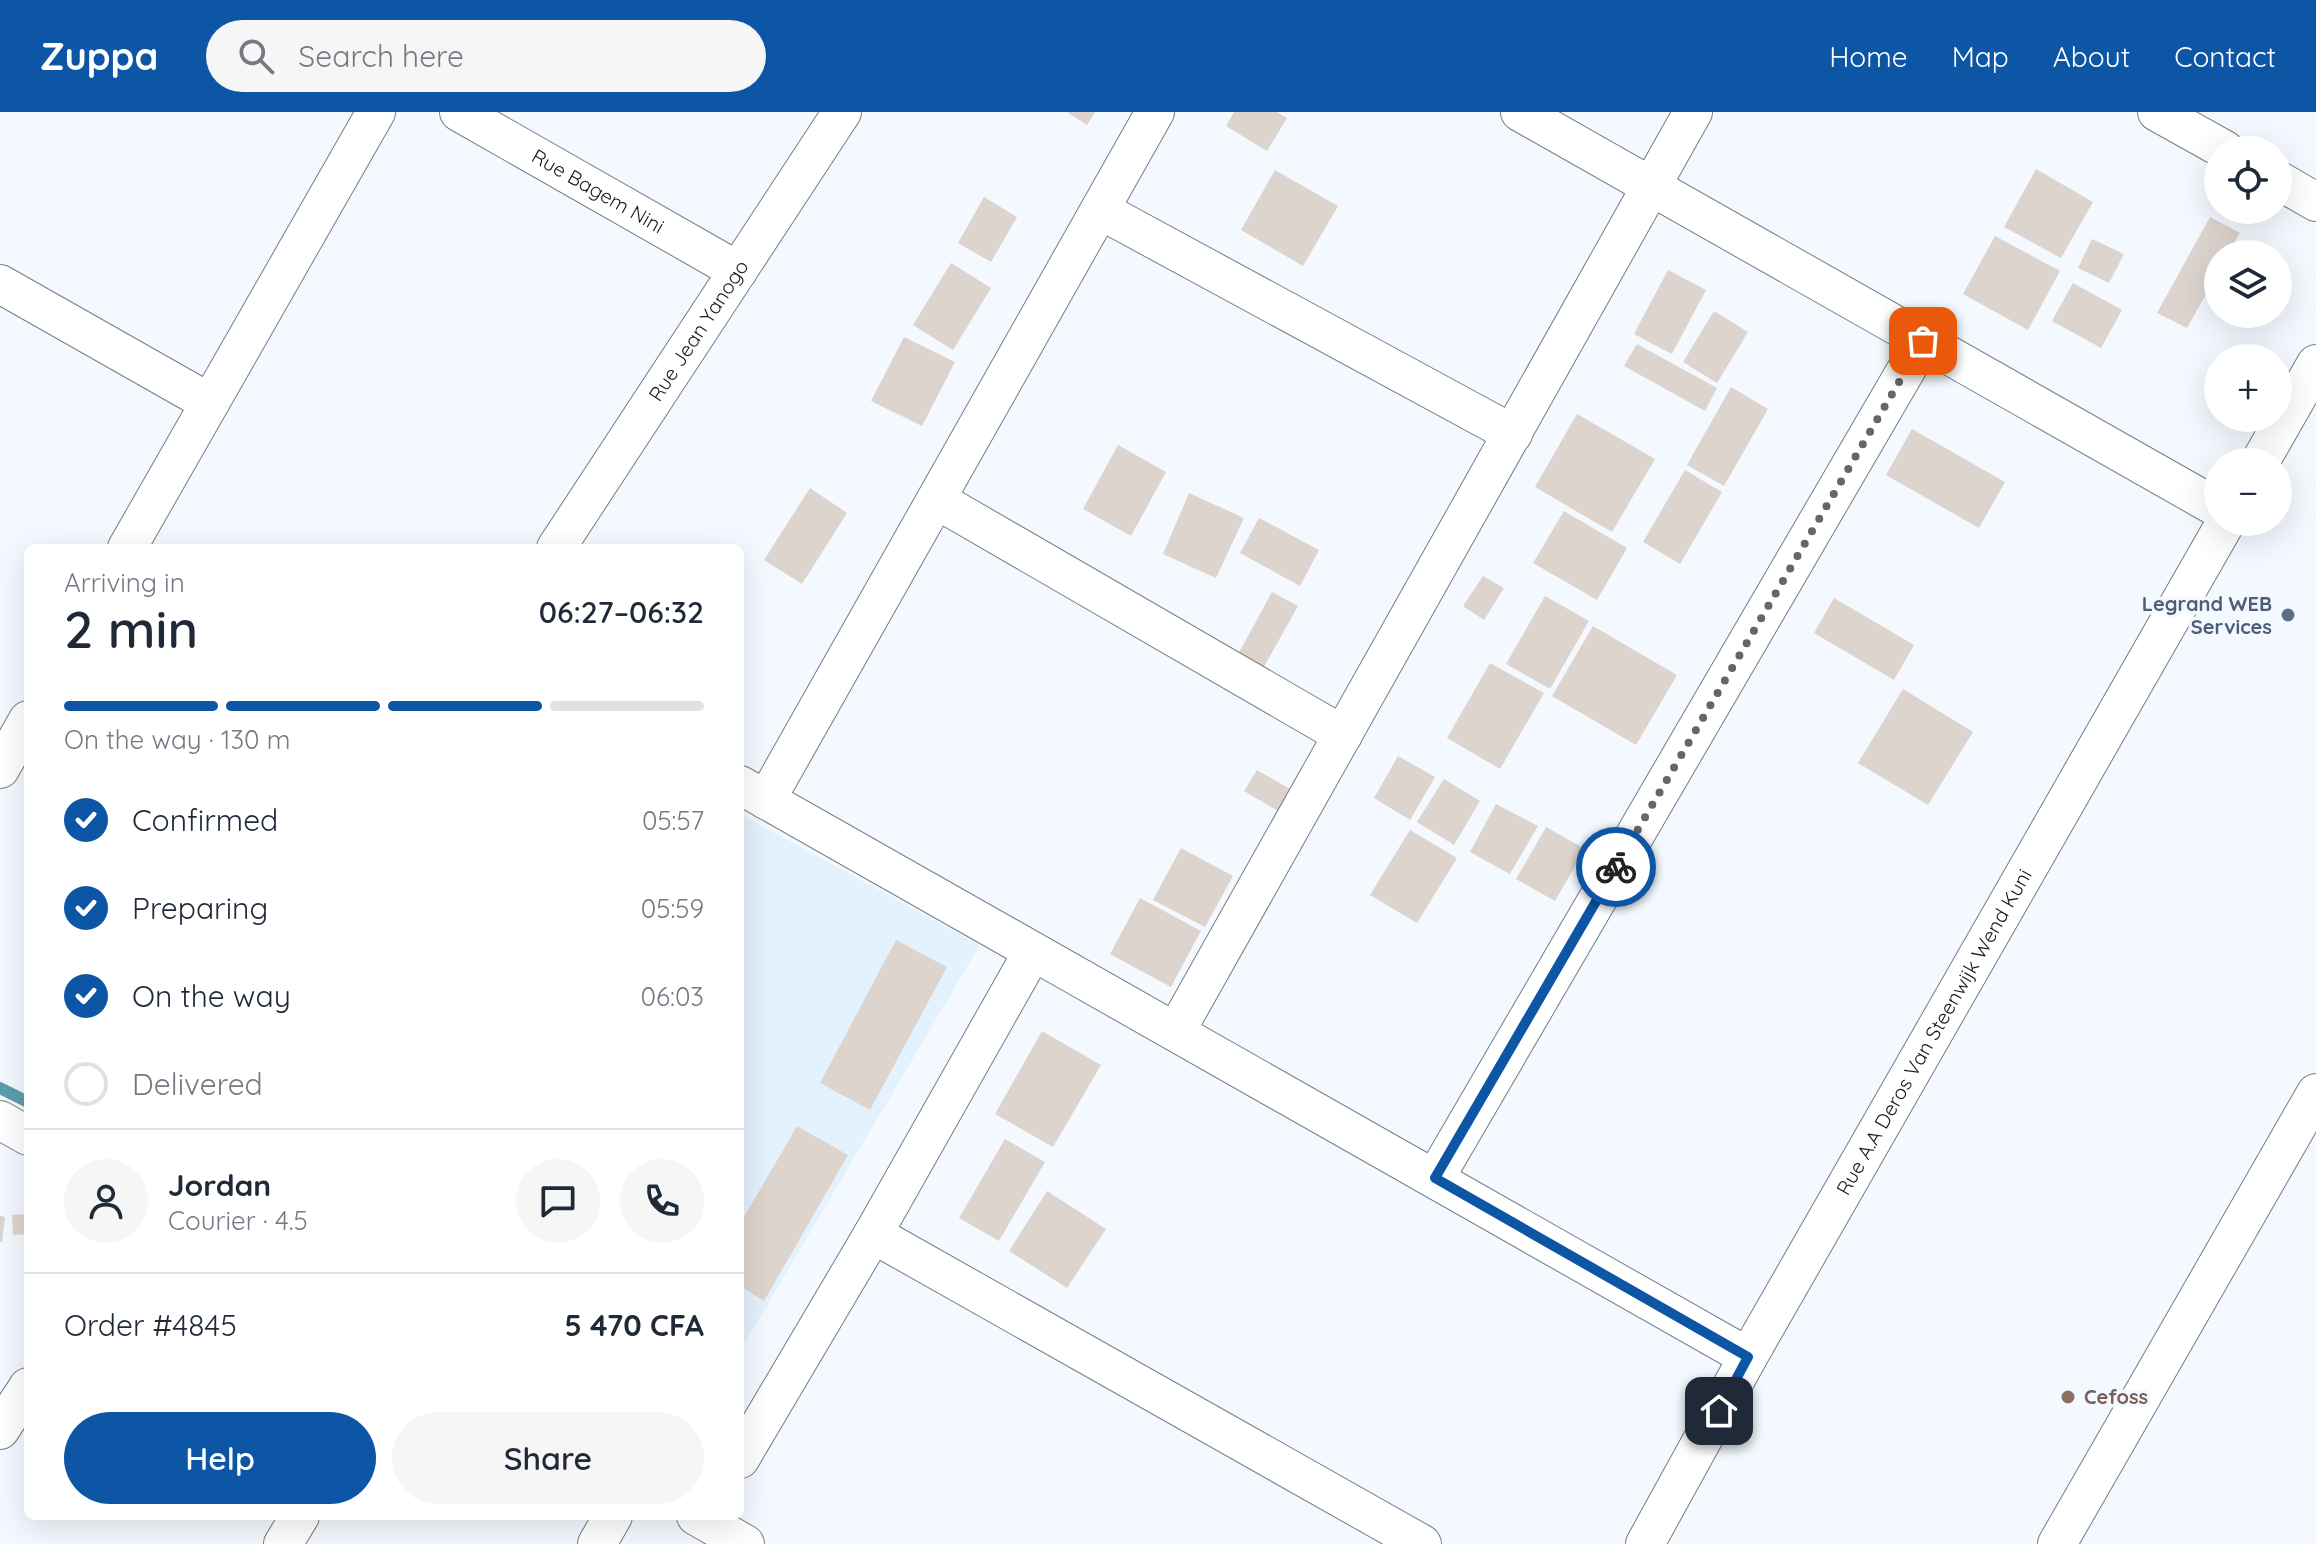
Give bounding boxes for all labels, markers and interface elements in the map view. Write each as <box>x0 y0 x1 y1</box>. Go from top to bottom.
search box <box>206 20 766 92</box>
text: Zuppa <box>40 32 158 80</box>
icon: search <box>234 34 278 78</box>
text: Search here <box>298 37 464 75</box>
text: Home <box>1829 39 1908 74</box>
text: Map <box>1952 39 2009 74</box>
text: About <box>2053 39 2130 74</box>
text: Contact <box>2174 39 2276 74</box>
map controls <box>2204 136 2292 536</box>
button: locate <box>2204 136 2292 224</box>
street label: Rue Bagem Nini <box>528 143 669 238</box>
button: layers <box>2204 240 2292 328</box>
street label: Rue Jean Yanogo <box>643 255 754 406</box>
pin <box>1889 307 1957 375</box>
icon: bag <box>1901 319 1945 363</box>
button: + <box>2204 344 2292 432</box>
button: − <box>2204 448 2292 536</box>
text: Arriving in <box>64 566 185 599</box>
place label: Legrand WEB Services <box>2142 591 2272 639</box>
text: 06:27–06:32 <box>539 593 704 631</box>
text: 2 min <box>64 596 198 661</box>
marker: Legrand WEB Services <box>2279 606 2297 624</box>
text: On the way · 130 m <box>64 723 290 756</box>
icon: check <box>64 798 108 842</box>
text: Confirmed <box>132 801 278 839</box>
text: 05:57 <box>642 804 704 837</box>
courier <box>1576 827 1656 907</box>
icon: bike <box>1594 845 1638 889</box>
street label: Rue A.A Deros Van Steenwijk Wend Kuni <box>1830 864 2037 1199</box>
icon: check <box>64 886 108 930</box>
text: Preparing <box>132 889 268 927</box>
text: 05:59 <box>641 892 704 925</box>
icon: check <box>64 974 108 1018</box>
text: On the way <box>132 977 291 1015</box>
text: 06:03 <box>641 980 704 1013</box>
text: Delivered <box>132 1065 263 1103</box>
button: person <box>64 1159 148 1243</box>
button: chat <box>516 1159 600 1243</box>
button: phone <box>620 1159 704 1243</box>
text: Jordan <box>168 1166 271 1204</box>
text: Courier · 4.5 <box>168 1204 308 1237</box>
text: Order #4845 <box>64 1306 237 1344</box>
text: 5 470 CFA <box>564 1306 704 1344</box>
pin <box>1685 1377 1753 1445</box>
place label: Cefoss <box>2084 1384 2148 1409</box>
marker: Cefoss <box>2059 1388 2077 1406</box>
icon: home <box>1697 1389 1741 1433</box>
button: Help <box>64 1412 376 1504</box>
button: Share <box>392 1412 704 1504</box>

